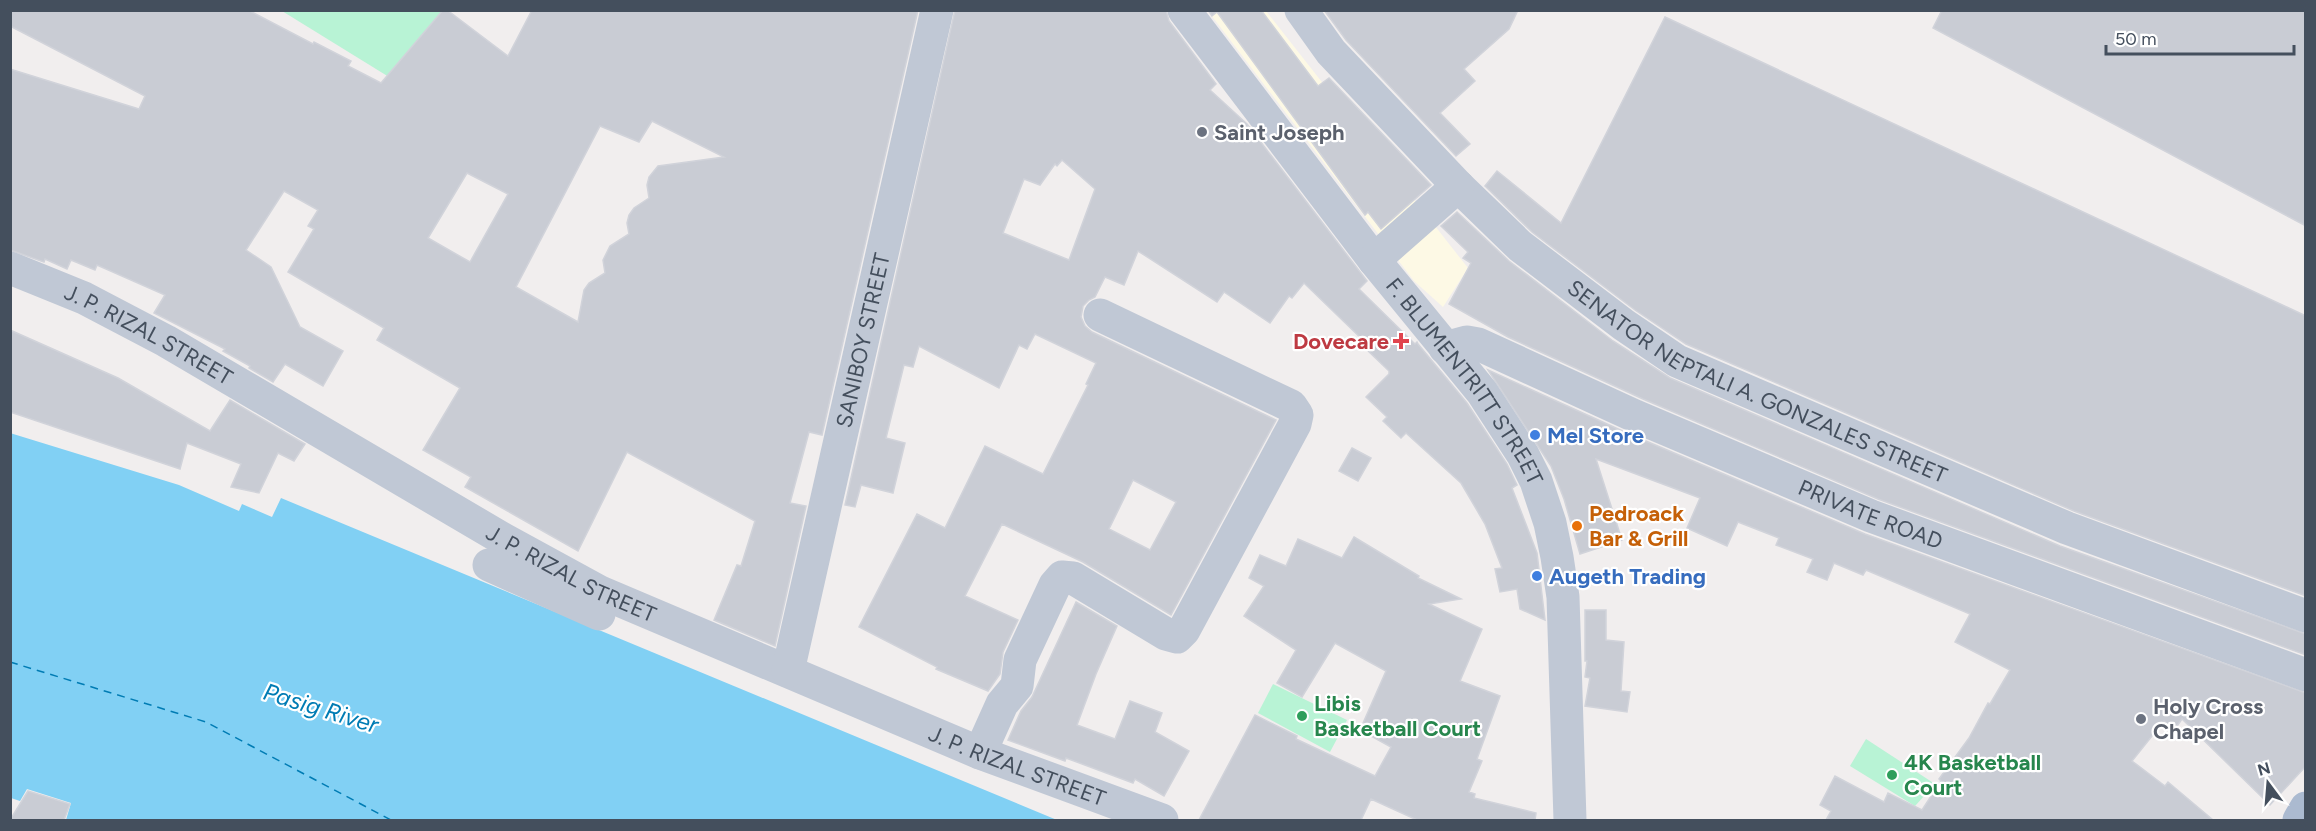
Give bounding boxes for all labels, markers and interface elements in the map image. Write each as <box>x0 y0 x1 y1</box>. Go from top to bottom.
scale bar <box>2106 18 2294 56</box>
text: 50 m <box>2115 28 2157 50</box>
place label: Saint Joseph <box>1214 119 1345 146</box>
marker: Saint Joseph <box>1195 125 1209 139</box>
street label: SANIBOY STREET <box>830 250 895 430</box>
street label: F. BLUMENTRITT STREET <box>1381 272 1549 489</box>
street label: SENATOR NEPTALI A. GONZALES STREET <box>1562 274 1951 489</box>
street label: J. P. RIZAL STREET <box>61 278 238 391</box>
place label: Dovecare <box>1293 328 1389 355</box>
marker: Dovecare <box>1394 334 1408 348</box>
place label: Mel Store <box>1547 422 1644 449</box>
marker: Mel Store <box>1528 428 1542 442</box>
street label: PRIVATE ROAD <box>1794 473 1946 555</box>
place label: Pedroack Bar & Grill <box>1589 500 1689 552</box>
street label: J. P. RIZAL STREET <box>481 519 660 628</box>
marker: Pedroack Bar & Grill <box>1570 519 1584 533</box>
place label: Augeth Trading <box>1549 563 1706 590</box>
marker: Augeth Trading <box>1530 569 1544 583</box>
water label: Pasig River <box>260 677 383 739</box>
place label: Libis Basketball Court <box>1314 690 1481 742</box>
place label: Holy Cross Chapel <box>2153 693 2263 745</box>
marker: Libis Basketball Court <box>1295 709 1309 723</box>
marker: Holy Cross Chapel <box>2134 712 2148 726</box>
street label: J. P. RIZAL STREET <box>925 719 1110 812</box>
place label: 4K Basketball Court <box>1904 749 2041 801</box>
north arrow <box>2238 753 2298 813</box>
text: N <box>2255 758 2273 780</box>
marker: 4K Basketball Court <box>1885 768 1899 782</box>

